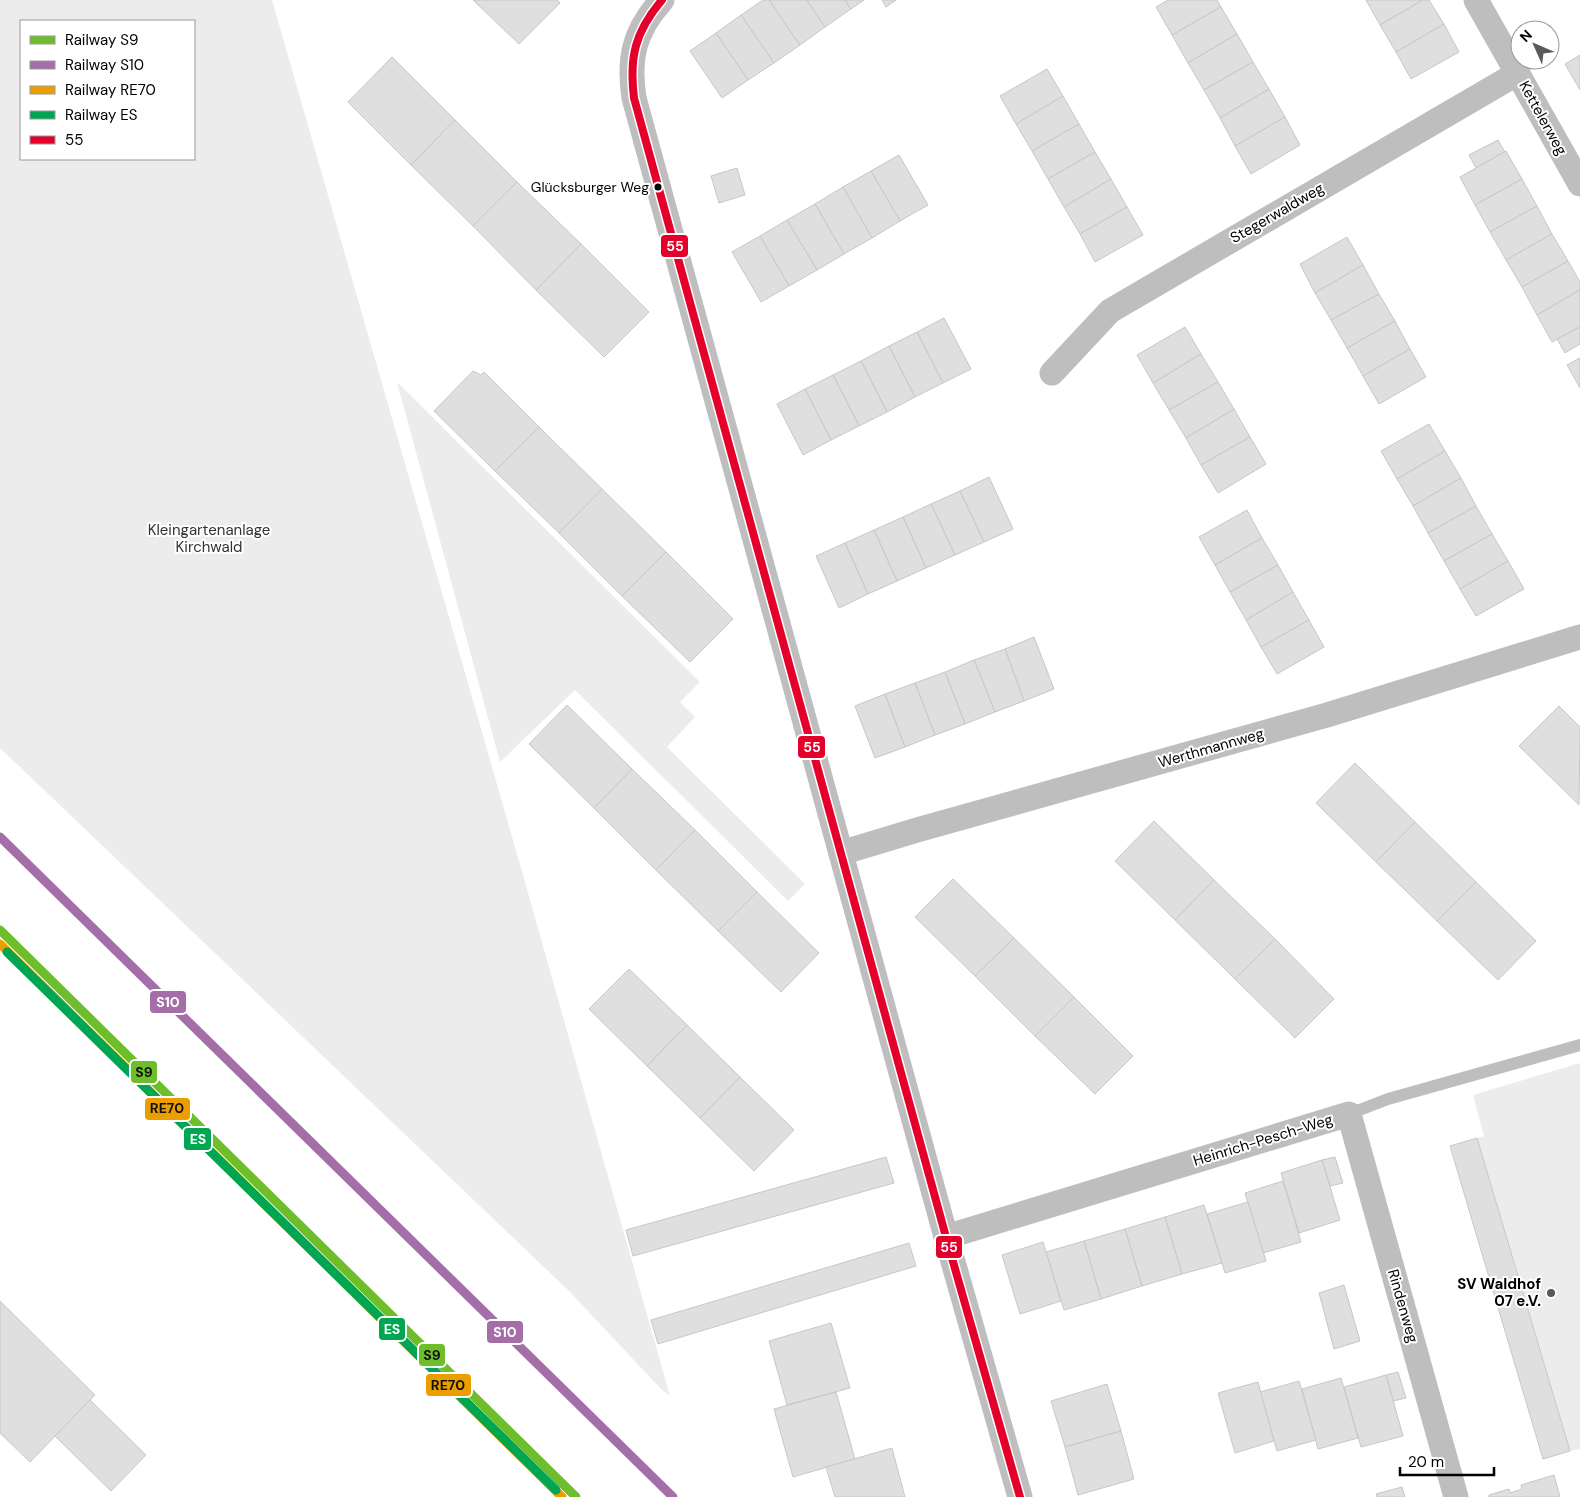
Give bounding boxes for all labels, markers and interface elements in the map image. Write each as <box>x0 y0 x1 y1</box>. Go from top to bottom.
legend <box>20 20 195 160</box>
north arrow <box>1510 20 1560 70</box>
text: N <box>1516 26 1536 46</box>
text: Railway S9 <box>65 30 138 50</box>
text: Railway S10 <box>65 55 144 75</box>
street label: Kettelerweg <box>1514 77 1572 159</box>
text: Railway RE70 <box>65 80 156 100</box>
text: Railway ES <box>65 105 138 125</box>
text: 55 <box>65 130 83 150</box>
place label: Glücksburger Weg <box>531 178 649 196</box>
street label: Stegerwaldweg <box>1226 178 1328 248</box>
marker: Glücksburger Weg <box>653 182 663 192</box>
line badge: 55 <box>660 234 689 258</box>
text: 55 <box>666 237 684 255</box>
park label: Kleingartenanlage Kirchwald <box>148 520 270 557</box>
street label: Werthmannweg <box>1156 723 1266 773</box>
line badge: 55 <box>797 735 826 759</box>
text: 55 <box>803 738 821 756</box>
line badge: S10 <box>149 990 187 1014</box>
text: S10 <box>156 993 180 1011</box>
line badge: S9 <box>130 1060 158 1084</box>
text: S9 <box>135 1063 153 1081</box>
line badge: RE70 <box>144 1097 191 1121</box>
text: RE70 <box>150 1099 184 1117</box>
street label: Heinrich-Pesch-Weg <box>1191 1109 1335 1171</box>
line badge: ES <box>183 1127 212 1151</box>
text: ES <box>190 1130 206 1148</box>
line badge: 55 <box>935 1235 963 1259</box>
text: 55 <box>940 1238 958 1256</box>
street label: Rindenweg <box>1383 1267 1423 1345</box>
place label: SV Waldhof 07 e.V. <box>1457 1274 1541 1311</box>
marker: SV Waldhof 07 e.V. <box>1545 1287 1557 1299</box>
line badge: ES <box>378 1317 406 1341</box>
text: ES <box>384 1320 400 1338</box>
line badge: S10 <box>486 1320 524 1344</box>
text: S10 <box>493 1323 517 1341</box>
line badge: S9 <box>418 1343 446 1367</box>
text: S9 <box>423 1346 441 1364</box>
line badge: RE70 <box>425 1373 472 1397</box>
text: RE70 <box>431 1376 465 1394</box>
scale bar <box>1400 1444 1494 1476</box>
text: 20 m <box>1408 1452 1444 1472</box>

